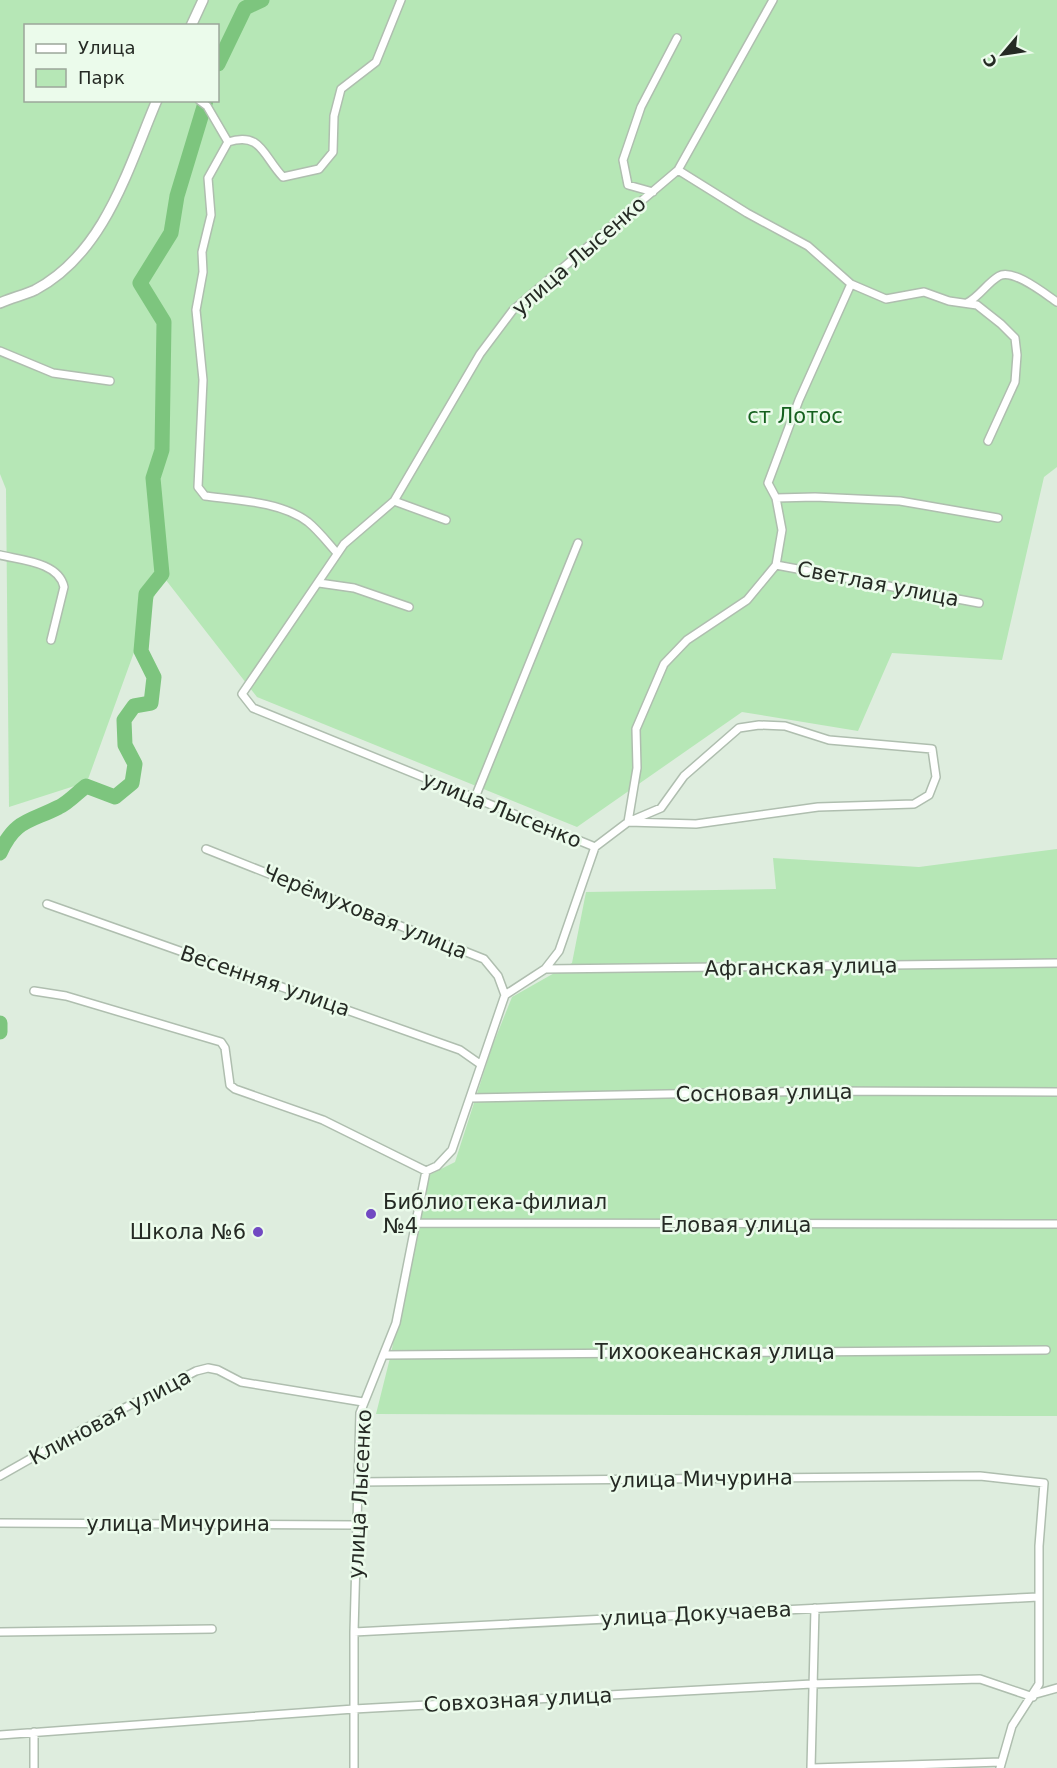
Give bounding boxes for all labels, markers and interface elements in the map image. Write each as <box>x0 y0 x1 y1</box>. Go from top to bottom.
legend <box>24 24 219 102</box>
north arrow <box>973 24 1033 84</box>
text: Улица <box>78 37 135 58</box>
text: С <box>979 51 1001 71</box>
text: Парк <box>78 67 125 88</box>
street label: улица Лысенко <box>507 191 651 321</box>
park label: ст Лотос <box>747 404 843 428</box>
street label: Светлая улица <box>795 557 961 611</box>
street label: улица Лысенко <box>419 767 585 853</box>
street label: Черёмуховая улица <box>259 860 471 964</box>
street label: Весенняя улица <box>177 941 353 1021</box>
street label: Афганская улица <box>704 953 898 981</box>
street label: Сосновая улица <box>675 1079 853 1107</box>
place label: Библиотека-филиал №4 <box>383 1190 607 1238</box>
marker: Библиотека-филиал №4 <box>364 1207 378 1221</box>
street label: Еловая улица <box>661 1213 811 1237</box>
place label: Школа №6 <box>130 1220 246 1244</box>
marker: Школа №6 <box>251 1225 265 1239</box>
street label: Тихоокеанская улица <box>594 1340 835 1364</box>
street label: Клиновая улица <box>25 1364 195 1470</box>
street label: улица Лысенко <box>344 1409 376 1579</box>
street label: улица Мичурина <box>609 1465 793 1493</box>
street label: улица Мичурина <box>86 1512 270 1536</box>
street label: улица Докучаева <box>600 1597 792 1631</box>
street label: Совхозная улица <box>423 1683 613 1717</box>

